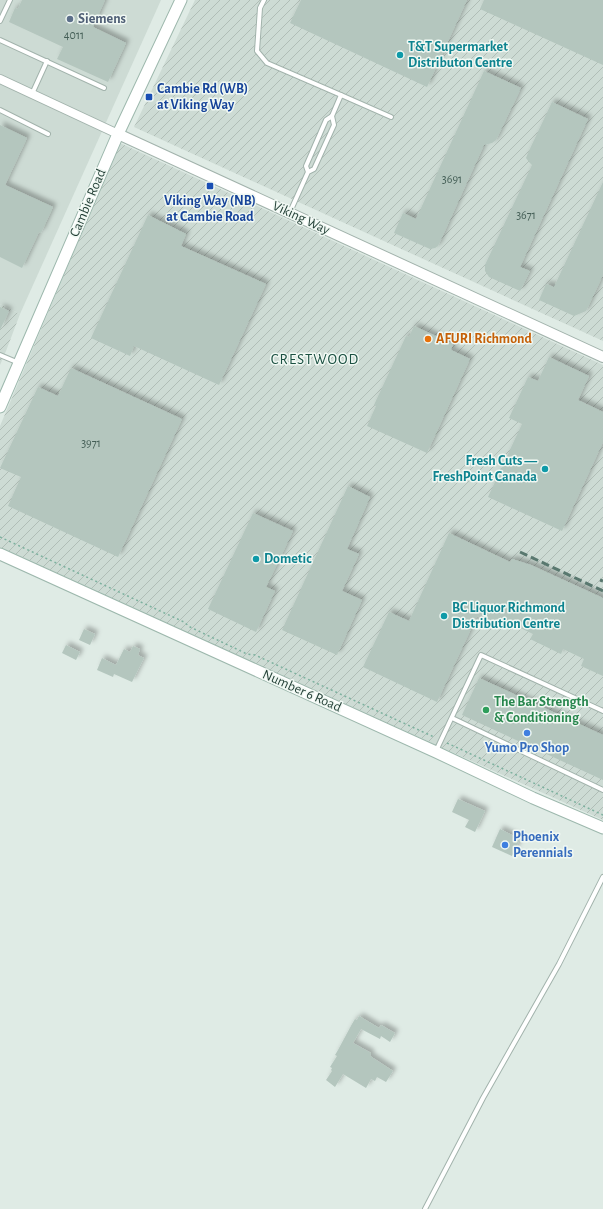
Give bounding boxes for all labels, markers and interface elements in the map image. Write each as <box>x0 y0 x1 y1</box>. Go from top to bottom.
place label: Siemens <box>78 12 126 26</box>
marker: Siemens <box>65 14 75 24</box>
house number: 4011 <box>64 29 84 41</box>
place label: T&T Supermarket Distributon Centre <box>408 40 513 70</box>
marker: T&T Supermarket Distributon Centre <box>395 50 405 60</box>
place label: Cambie Rd (WB) at Viking Way <box>157 82 248 112</box>
marker: Cambie Rd (WB) at Viking Way <box>144 92 154 102</box>
street label: Cambie Road <box>67 167 109 239</box>
house number: 3691 <box>442 173 462 185</box>
marker: Viking Way (NB) at Cambie Road <box>205 181 215 191</box>
place label: Viking Way (NB) at Cambie Road <box>164 194 256 224</box>
street label: Viking Way <box>270 199 332 237</box>
house number: 3671 <box>516 209 536 221</box>
place label: AFURI Richmond <box>436 332 532 346</box>
marker: AFURI Richmond <box>423 334 433 344</box>
district label: CRESTWOOD <box>271 352 359 367</box>
house number: 3971 <box>81 437 101 449</box>
place label: Fresh Cuts — FreshPoint Canada <box>433 454 538 484</box>
marker: Fresh Cuts — FreshPoint Canada <box>540 464 550 474</box>
place label: Dometic <box>264 552 312 566</box>
marker: Dometic <box>251 554 261 564</box>
place label: BC Liquor Richmond Distribution Centre <box>452 601 566 631</box>
marker: BC Liquor Richmond Distribution Centre <box>439 611 449 621</box>
street label: Number 6 Road <box>260 667 344 715</box>
place label: The Bar Strength & Conditioning <box>494 695 589 725</box>
marker: The Bar Strength & Conditioning <box>481 705 491 715</box>
marker: Yumo Pro Shop <box>522 728 532 738</box>
place label: Yumo Pro Shop <box>485 741 569 755</box>
place label: Phoenix Perennials <box>513 830 573 860</box>
marker: Phoenix Perennials <box>500 840 510 850</box>

